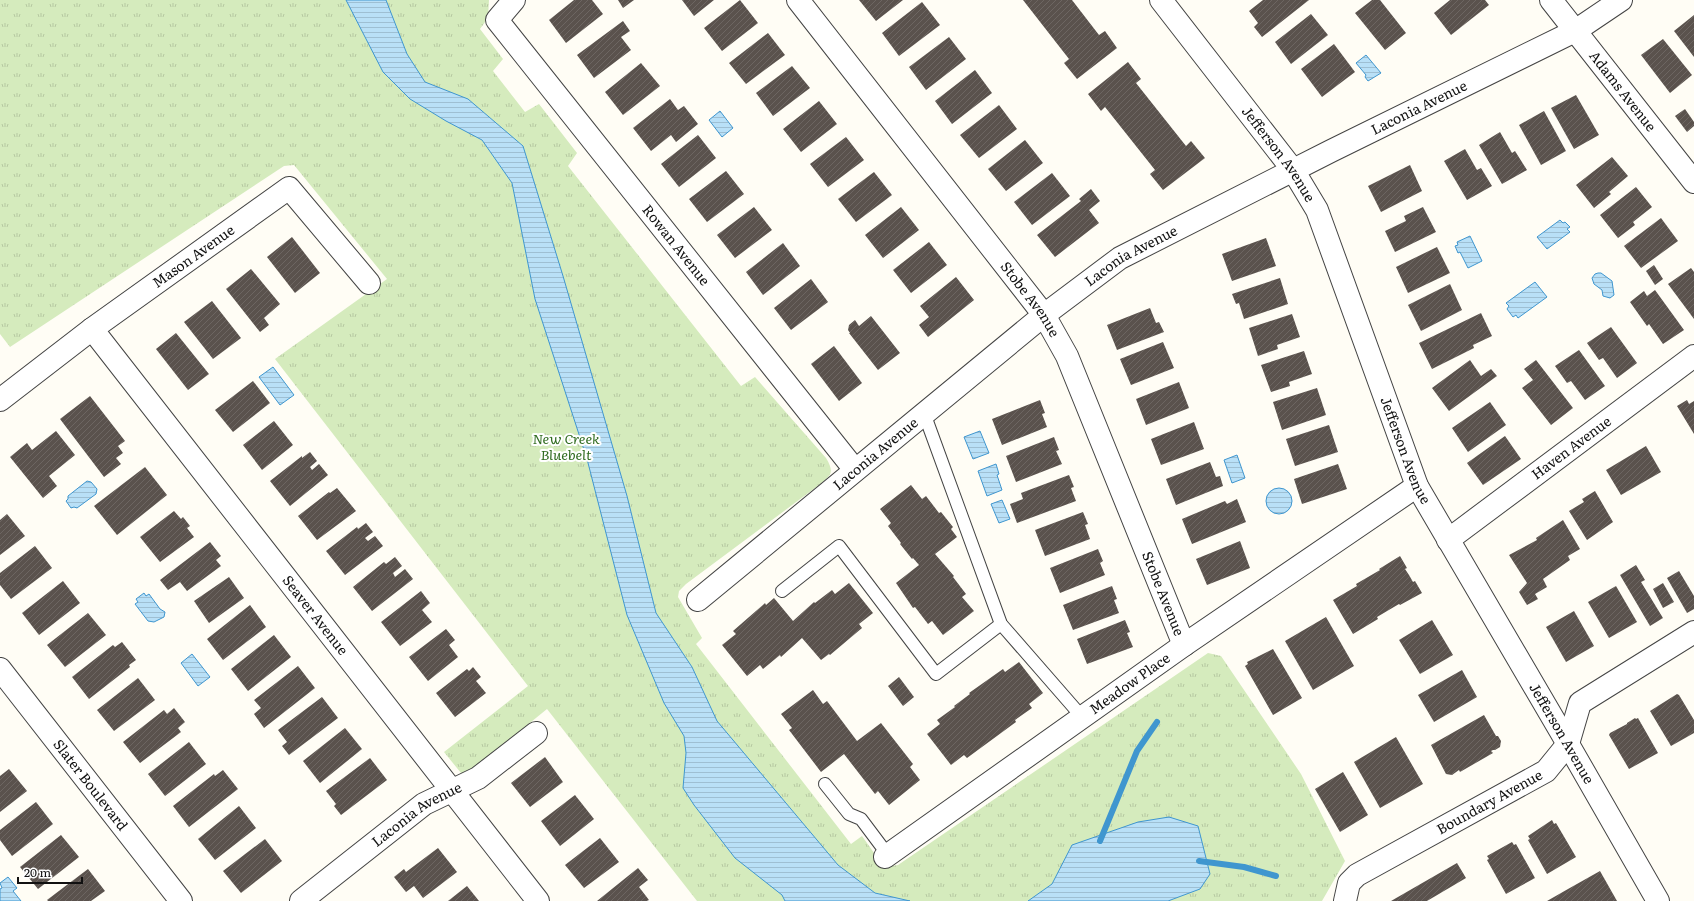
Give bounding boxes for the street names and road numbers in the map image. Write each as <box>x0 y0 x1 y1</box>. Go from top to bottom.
street label: Adams Avenue <box>1585 46 1662 135</box>
street label: Laconia Avenue <box>1367 75 1470 139</box>
street label: Jefferson Avenue <box>1238 101 1321 205</box>
street label: Rowan Avenue <box>638 200 715 289</box>
street label: Mason Avenue <box>148 219 238 292</box>
street label: Laconia Avenue <box>1080 220 1180 290</box>
street label: Stobe Avenue <box>997 257 1065 340</box>
street label: Jefferson Avenue <box>1376 393 1436 507</box>
street label: Haven Avenue <box>1527 410 1615 483</box>
street label: Laconia Avenue <box>828 412 922 494</box>
street label: Stobe Avenue <box>1138 548 1190 638</box>
street label: Seaver Avenue <box>278 570 354 659</box>
street label: Meadow Place <box>1085 647 1174 718</box>
street label: Jefferson Avenue <box>1525 679 1600 787</box>
street label: Slater Boulevard <box>49 734 133 834</box>
street label: Boundary Avenue <box>1432 764 1546 838</box>
street label: Laconia Avenue <box>367 776 465 851</box>

